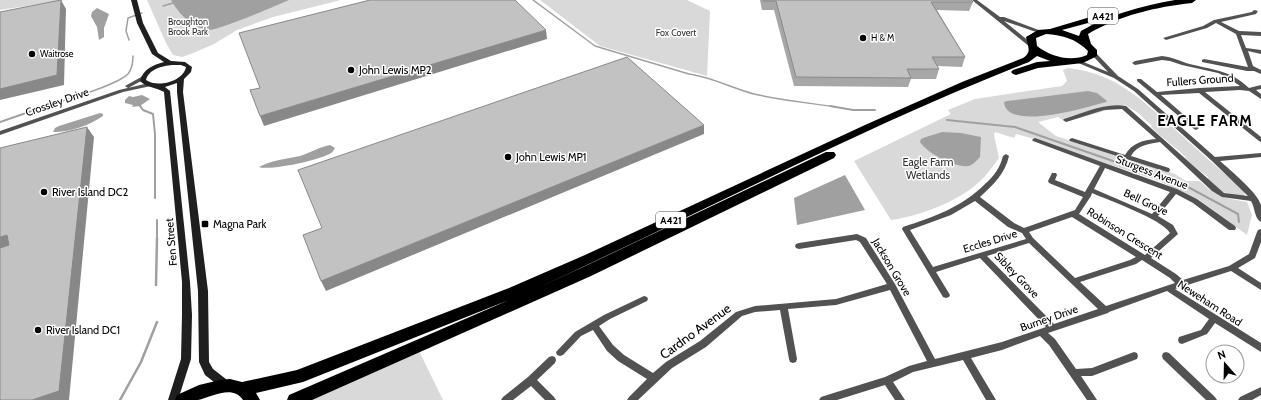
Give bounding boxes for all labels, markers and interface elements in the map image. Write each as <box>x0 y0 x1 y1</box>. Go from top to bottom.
road number: A421 <box>1088 8 1118 24</box>
park label: Broughton Brook Park <box>168 16 208 37</box>
park label: Fox Covert <box>656 27 696 38</box>
place label: H & M <box>871 32 894 43</box>
marker: H & M <box>858 33 868 43</box>
place label: Waitrose <box>40 48 74 59</box>
marker: Waitrose <box>27 49 37 59</box>
place label: John Lewis MP2 <box>358 63 432 77</box>
marker: John Lewis MP2 <box>346 65 356 75</box>
street label: Fullers Ground <box>1166 71 1234 89</box>
street label: Crossley Drive <box>24 85 91 119</box>
district label: EAGLE FARM <box>1157 112 1253 130</box>
place label: John Lewis MP1 <box>515 150 586 164</box>
marker: John Lewis MP1 <box>503 152 513 162</box>
street label: Sturgess Avenue <box>1114 152 1191 192</box>
park label: Eagle Farm Wetlands <box>902 155 954 182</box>
place label: River Island DC2 <box>52 185 128 199</box>
street label: Bell Grove <box>1122 186 1171 219</box>
marker: River Island DC2 <box>39 187 49 197</box>
street label: Robinson Crescent <box>1084 204 1166 262</box>
road number: A421 <box>656 212 686 228</box>
street label: Fen Street <box>162 217 180 266</box>
place label: Magna Park <box>213 217 266 231</box>
marker: Magna Park <box>200 219 210 229</box>
street label: Eccles Drive <box>961 226 1019 256</box>
street label: Jackson Grove <box>869 235 915 299</box>
street label: Sibley Grove <box>992 249 1043 301</box>
street label: Neweham Road <box>1175 277 1245 329</box>
street label: Cardno Avenue <box>656 300 734 362</box>
street label: Burney Drive <box>1018 301 1080 334</box>
place label: River Island DC1 <box>46 323 120 337</box>
marker: River Island DC1 <box>33 325 43 335</box>
north arrow <box>1205 344 1245 384</box>
text: N <box>1216 347 1228 363</box>

